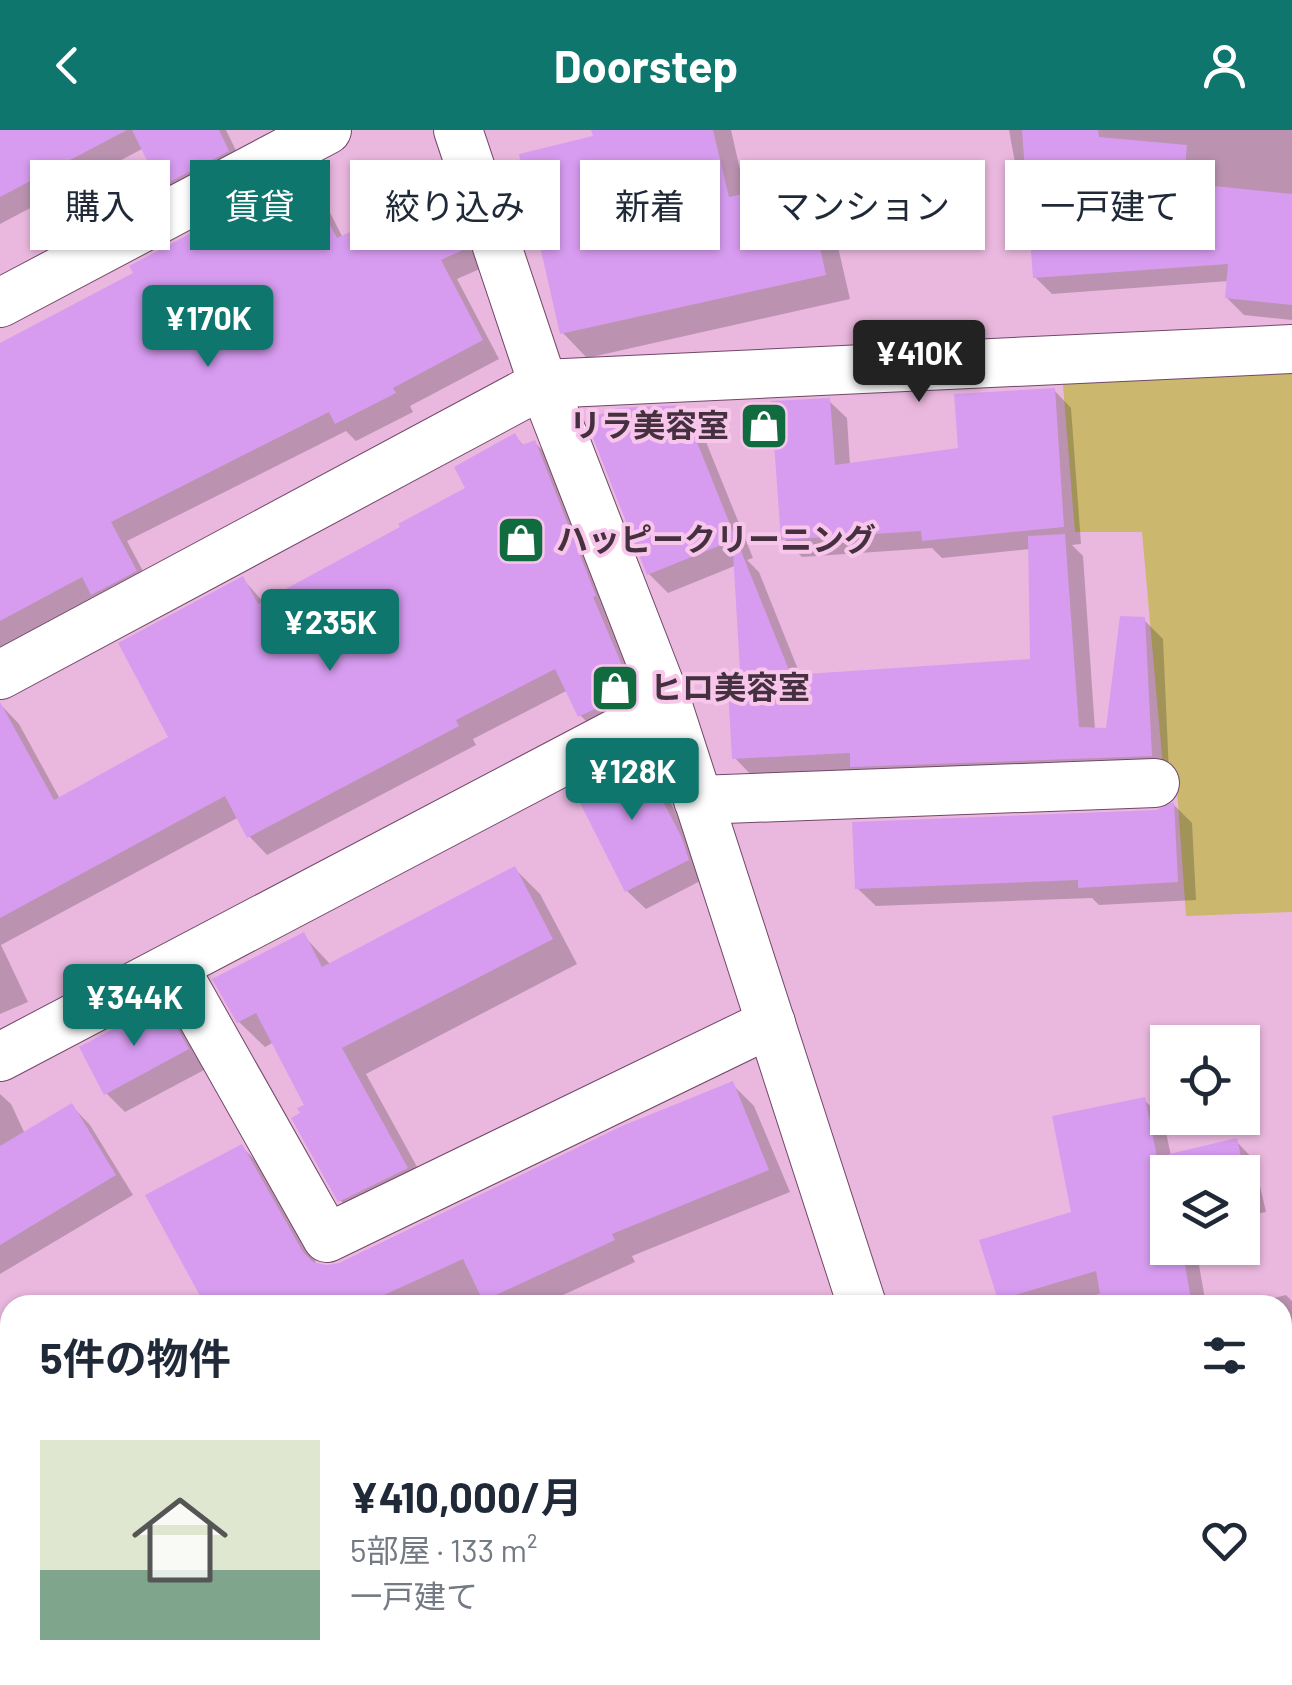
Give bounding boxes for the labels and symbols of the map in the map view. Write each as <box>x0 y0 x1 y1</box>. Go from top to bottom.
pin: ¥170K <box>138 285 278 370</box>
pin: ¥410K <box>849 320 989 405</box>
shop icon: リラ美容室 <box>738 400 790 452</box>
place label: リラ美容室 <box>569 405 729 443</box>
shop icon: ハッピークリーニング <box>495 514 547 566</box>
place label: ハッピークリーニング <box>556 519 876 557</box>
pin: ¥235K <box>260 589 400 674</box>
shop icon: ヒロ美容室 <box>589 662 641 714</box>
place label: ヒロ美容室 <box>650 667 810 705</box>
pin: ¥128K <box>562 738 702 823</box>
pin: ¥344K <box>64 964 204 1049</box>

